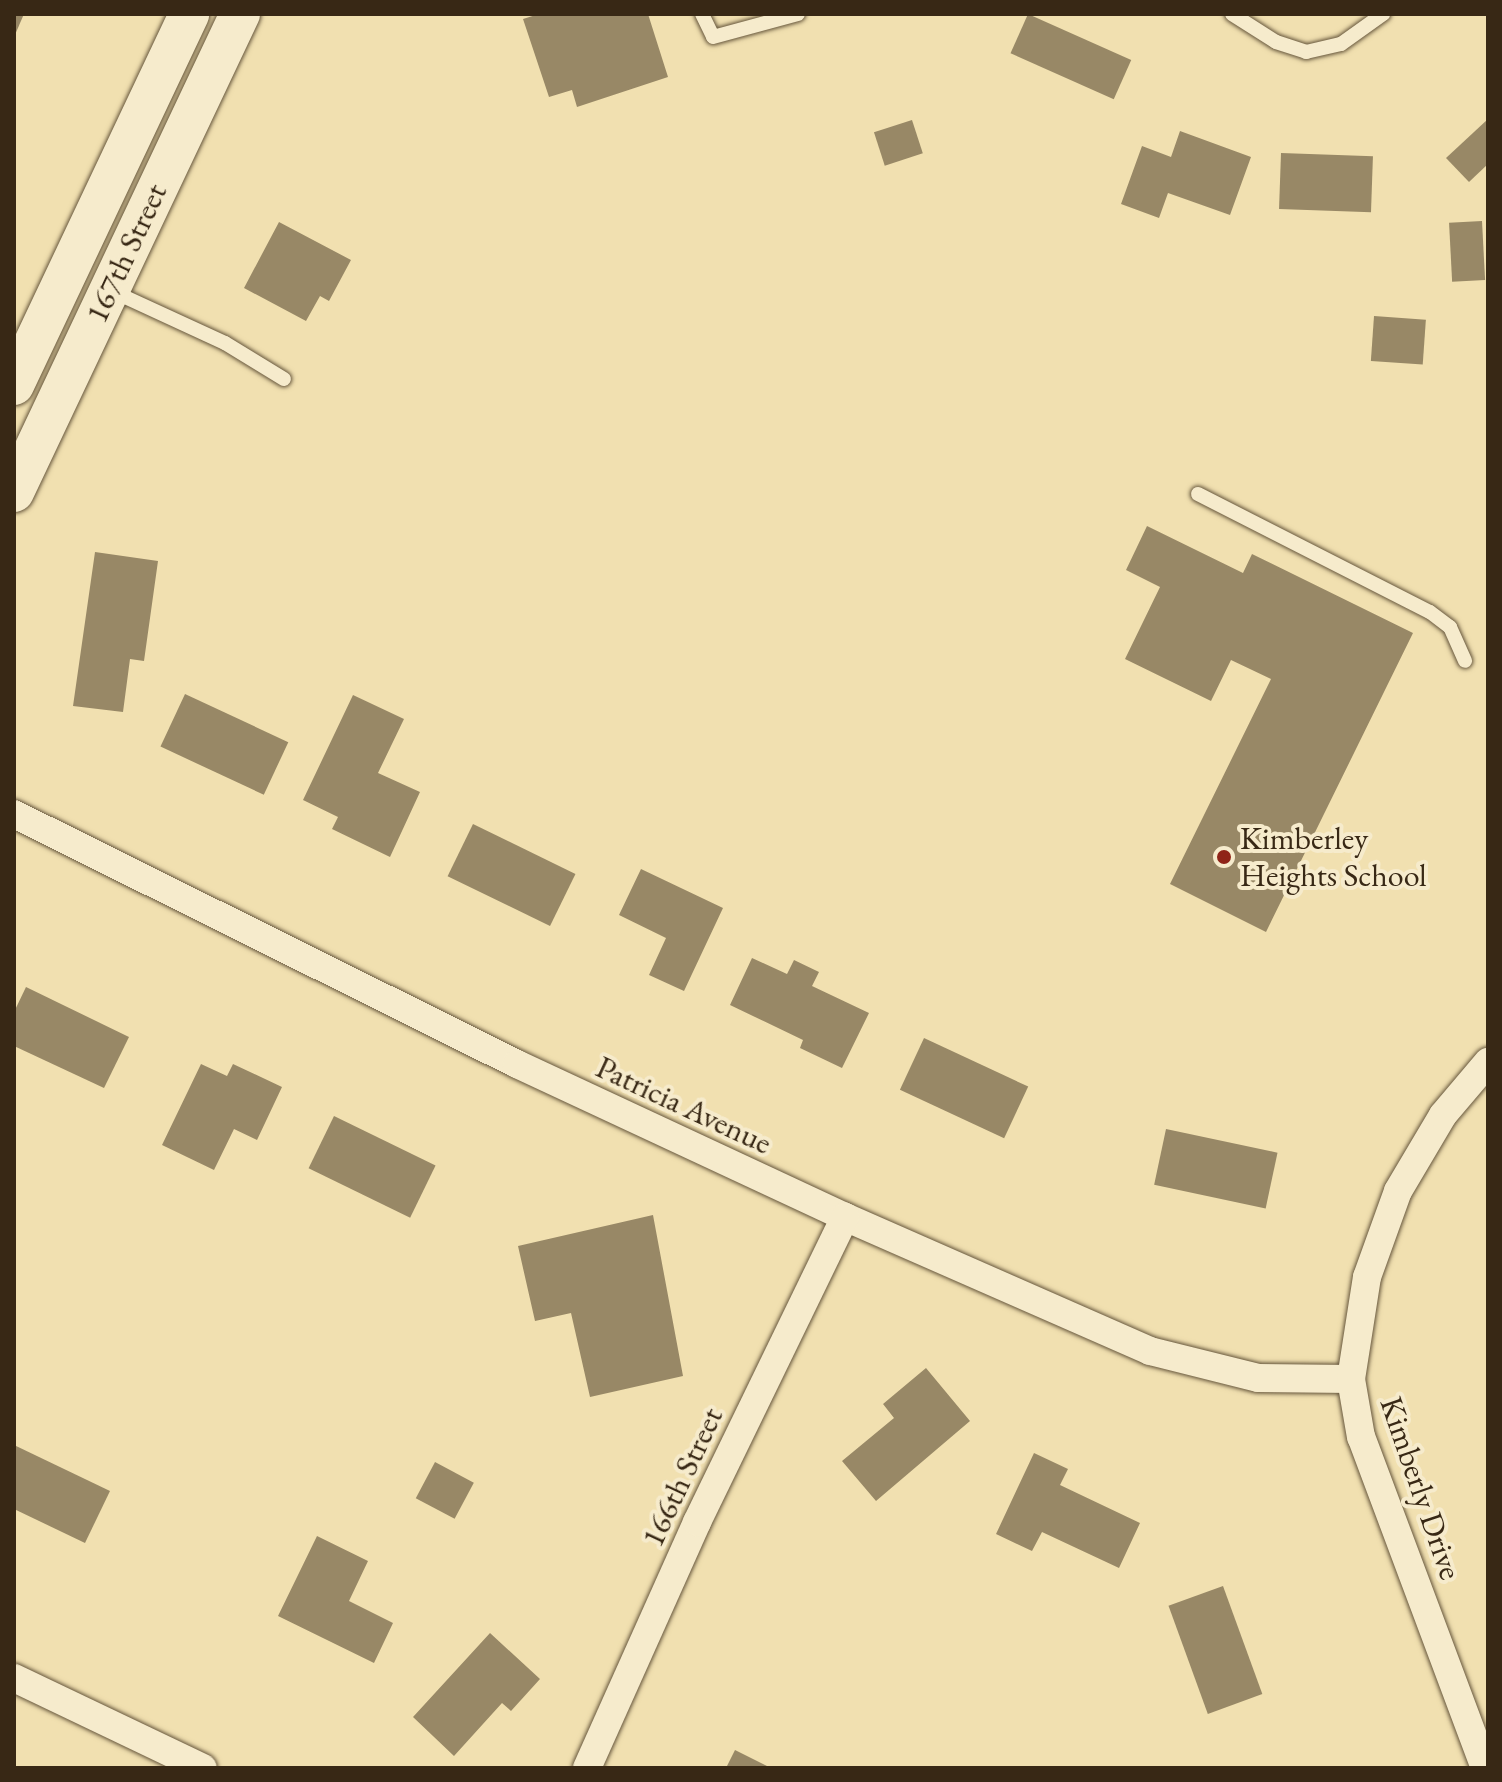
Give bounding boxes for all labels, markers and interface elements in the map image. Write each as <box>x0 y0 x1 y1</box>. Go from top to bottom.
street label: 167th Street <box>77 177 175 329</box>
place label: Kimberley Heights School <box>1240 820 1427 895</box>
marker: Kimberley Heights School <box>1215 848 1233 866</box>
street label: Patricia Avenue <box>590 1048 778 1162</box>
street label: Kimberly Drive <box>1372 1392 1470 1584</box>
street label: 166th Street <box>633 1401 731 1553</box>

